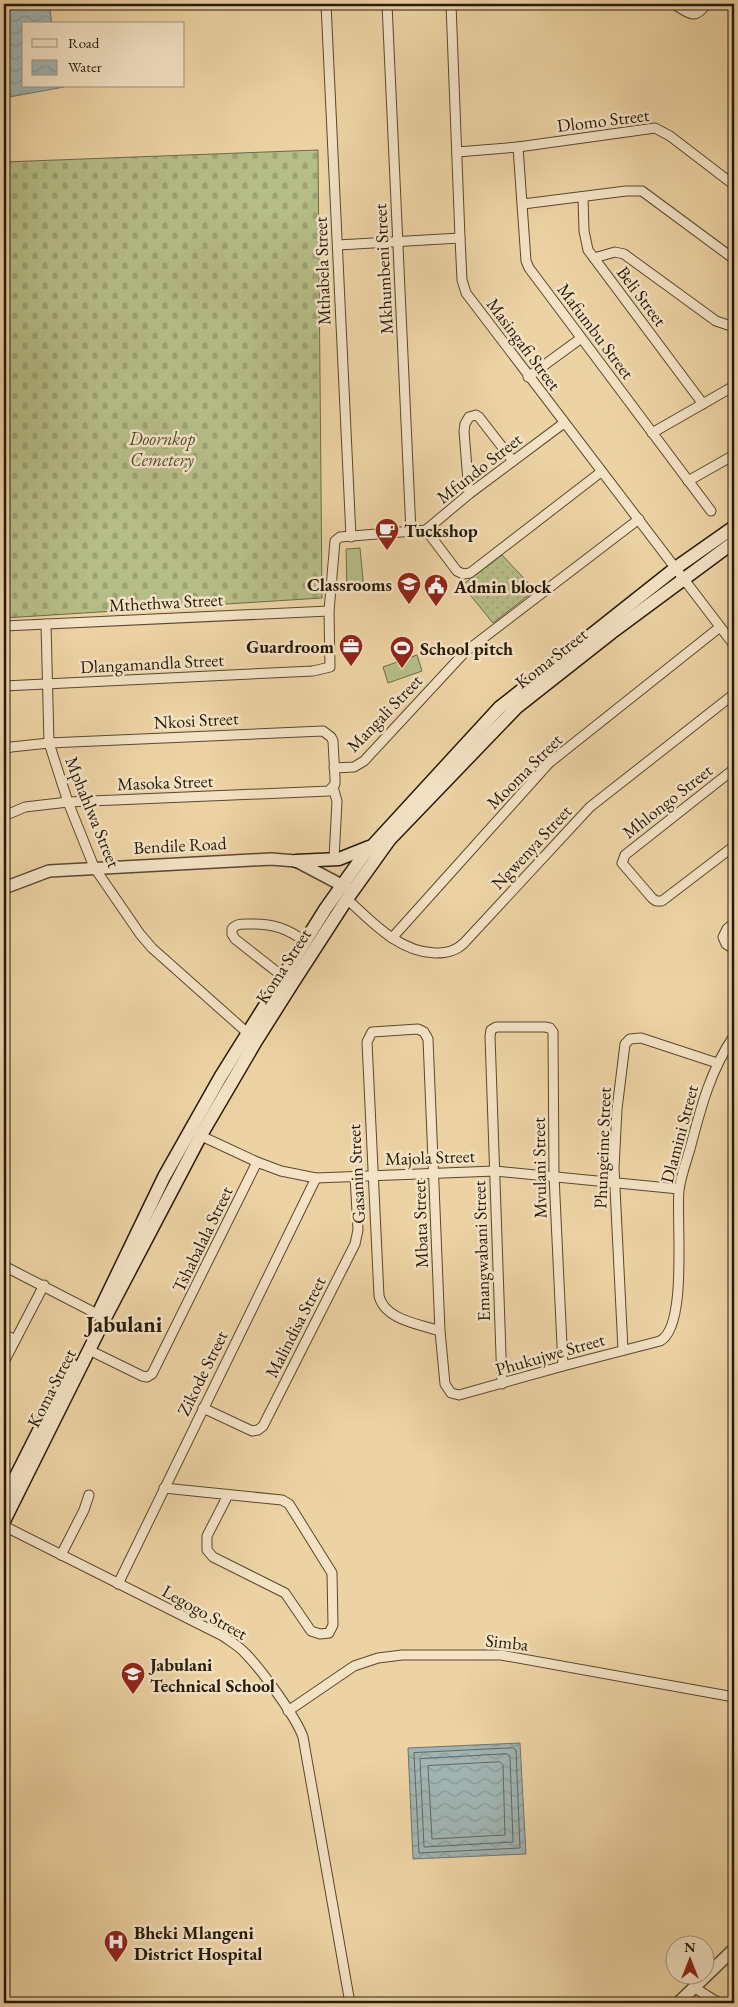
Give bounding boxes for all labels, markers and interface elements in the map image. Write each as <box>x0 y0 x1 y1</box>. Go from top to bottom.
legend <box>22 22 185 88</box>
text: Road <box>68 33 100 52</box>
text: Water <box>68 57 102 76</box>
street label: Dlomo Street <box>556 103 651 137</box>
street label: Mkhumbeni Street <box>368 203 398 335</box>
street label: Mthabela Street <box>309 216 335 326</box>
street label: Beli Street <box>612 261 672 331</box>
street label: Mafumbu Street <box>552 278 640 384</box>
street label: Masingafi Street <box>482 293 567 395</box>
park label: Doornkop Cemetery <box>128 427 195 472</box>
street label: Mfundo Street <box>432 427 527 508</box>
cafe icon: Tuckshop <box>374 517 400 551</box>
place label: Tuckshop <box>404 519 478 542</box>
school or university icon: Classrooms <box>396 571 422 605</box>
place label: Classrooms <box>307 573 392 596</box>
public building icon: Admin block <box>423 573 449 607</box>
place label: Admin block <box>453 575 553 598</box>
street label: Mthethwa Street <box>108 588 224 616</box>
street label: Koma Street <box>510 622 592 693</box>
office icon: Guardroom <box>338 633 364 667</box>
place label: Guardroom <box>246 635 334 658</box>
sports icon: School pitch <box>389 635 415 669</box>
place label: School pitch <box>420 637 513 660</box>
street label: Dlangamandla Street <box>79 648 225 678</box>
street label: Mangali Street <box>341 669 427 757</box>
street label: Nkosi Street <box>153 706 239 734</box>
street label: Mooma Street <box>481 728 567 814</box>
street label: Mphahlwa Street <box>60 753 126 871</box>
street label: Mhlongo Street <box>617 758 717 843</box>
street label: Masoka Street <box>116 769 214 795</box>
street label: Ngwenya Street <box>486 800 576 894</box>
street label: Bendile Road <box>133 831 228 859</box>
street label: Koma Street <box>250 924 316 1008</box>
street label: Dlamini Street <box>655 1082 703 1186</box>
street label: Phungeime Street <box>588 1086 616 1209</box>
street label: Mvulani Street <box>527 1117 551 1219</box>
street label: Gasanin Street <box>342 1123 370 1224</box>
street label: Majola Street <box>385 1144 476 1170</box>
street label: Mbata Street <box>407 1179 433 1269</box>
street label: Emangwabani Street <box>467 1180 495 1322</box>
street label: Tshabalala Street <box>167 1182 238 1296</box>
street label: Malindisa Street <box>260 1272 331 1382</box>
district label: Jabulani <box>84 1310 163 1339</box>
street label: Zikode Street <box>172 1326 233 1419</box>
street label: Phukujwe Street <box>493 1327 608 1381</box>
street label: Koma Street <box>21 1344 81 1431</box>
street label: Legogo Street <box>158 1579 252 1645</box>
street label: Simba <box>484 1628 530 1656</box>
place label: Jabulani Technical School <box>148 1653 275 1697</box>
school or university icon: Jabulani Technical School <box>120 1661 146 1695</box>
place label: Bheki Mlangeni District Hospital <box>134 1921 262 1965</box>
hospital icon: Bheki Mlangeni District Hospital <box>103 1929 129 1963</box>
north arrow <box>666 1934 716 1984</box>
text: N <box>684 1938 696 1956</box>

